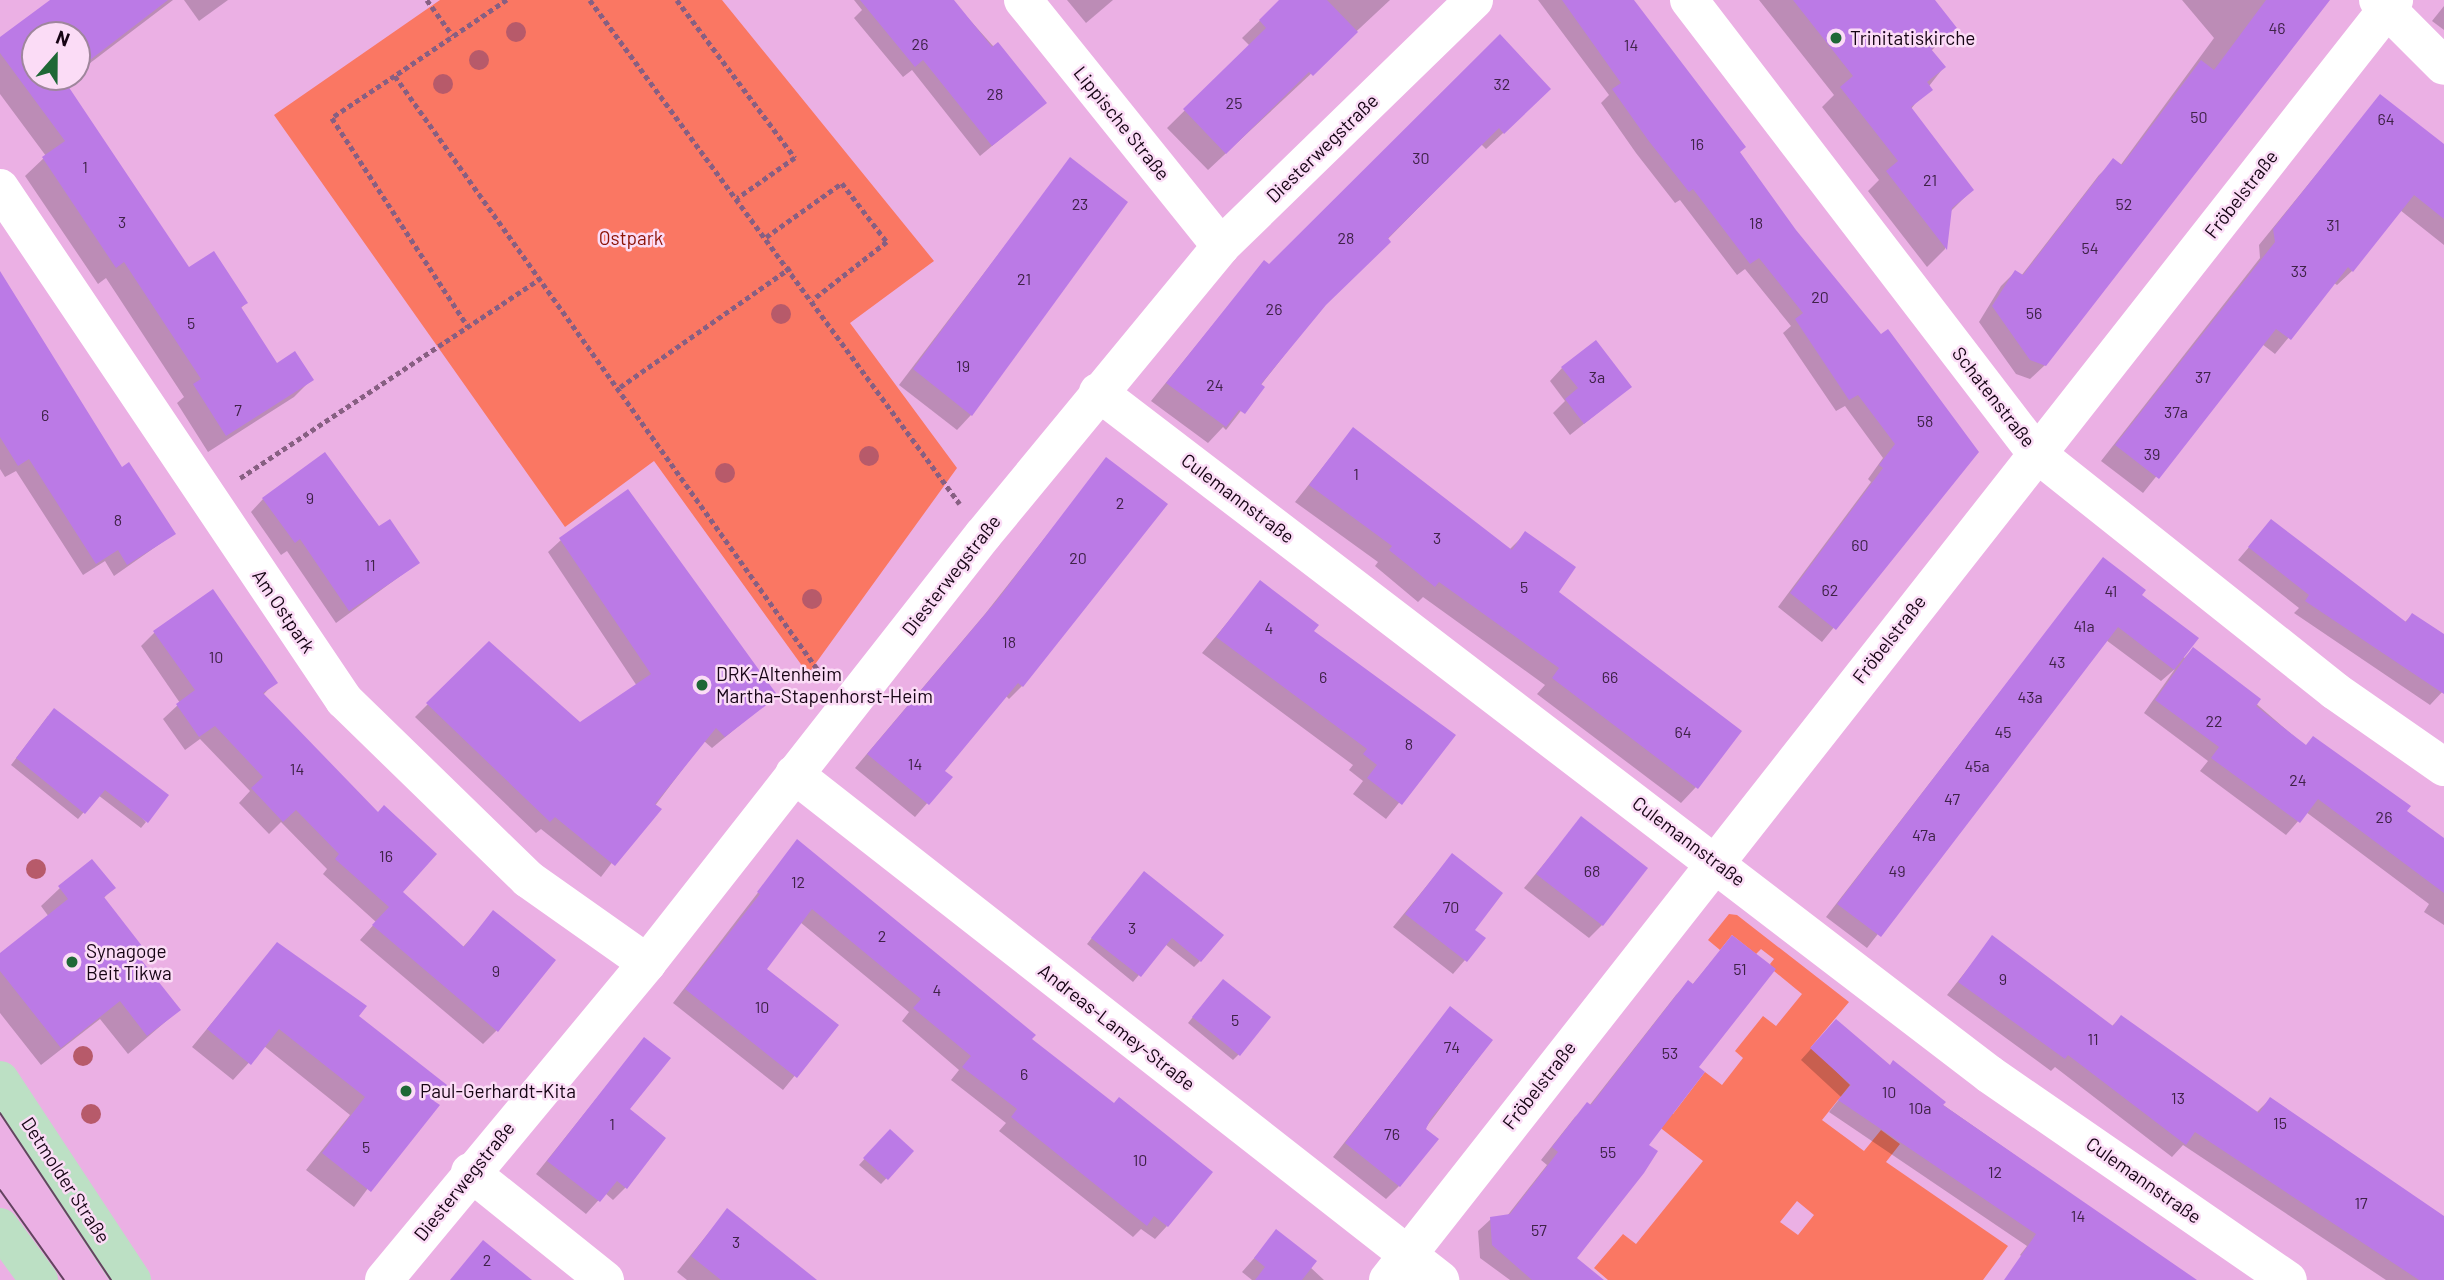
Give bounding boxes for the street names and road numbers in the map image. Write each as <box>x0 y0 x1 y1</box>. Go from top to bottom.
street label: Lippische Straße <box>1069 61 1175 185</box>
street label: Diesterwegstraße <box>1261 89 1383 207</box>
street label: Fröbelstraße <box>2199 145 2283 243</box>
street label: Schatenstraße <box>1948 342 2040 452</box>
street label: Culemannstraße <box>1177 448 1299 548</box>
street label: Diesterwegstraße <box>897 510 1005 640</box>
street label: Am Ostpark <box>248 565 320 657</box>
street label: Fröbelstraße <box>1847 590 1931 688</box>
street label: Culemannstraße <box>1628 791 1750 891</box>
street label: Andreas-Lamey-Straße <box>1034 959 1200 1095</box>
street label: Fröbelstraße <box>1497 1036 1581 1134</box>
street label: Detmolder Straße <box>17 1113 115 1247</box>
street label: Diesterwegstraße <box>409 1117 519 1245</box>
street label: Culemannstraße <box>2082 1132 2206 1228</box>

